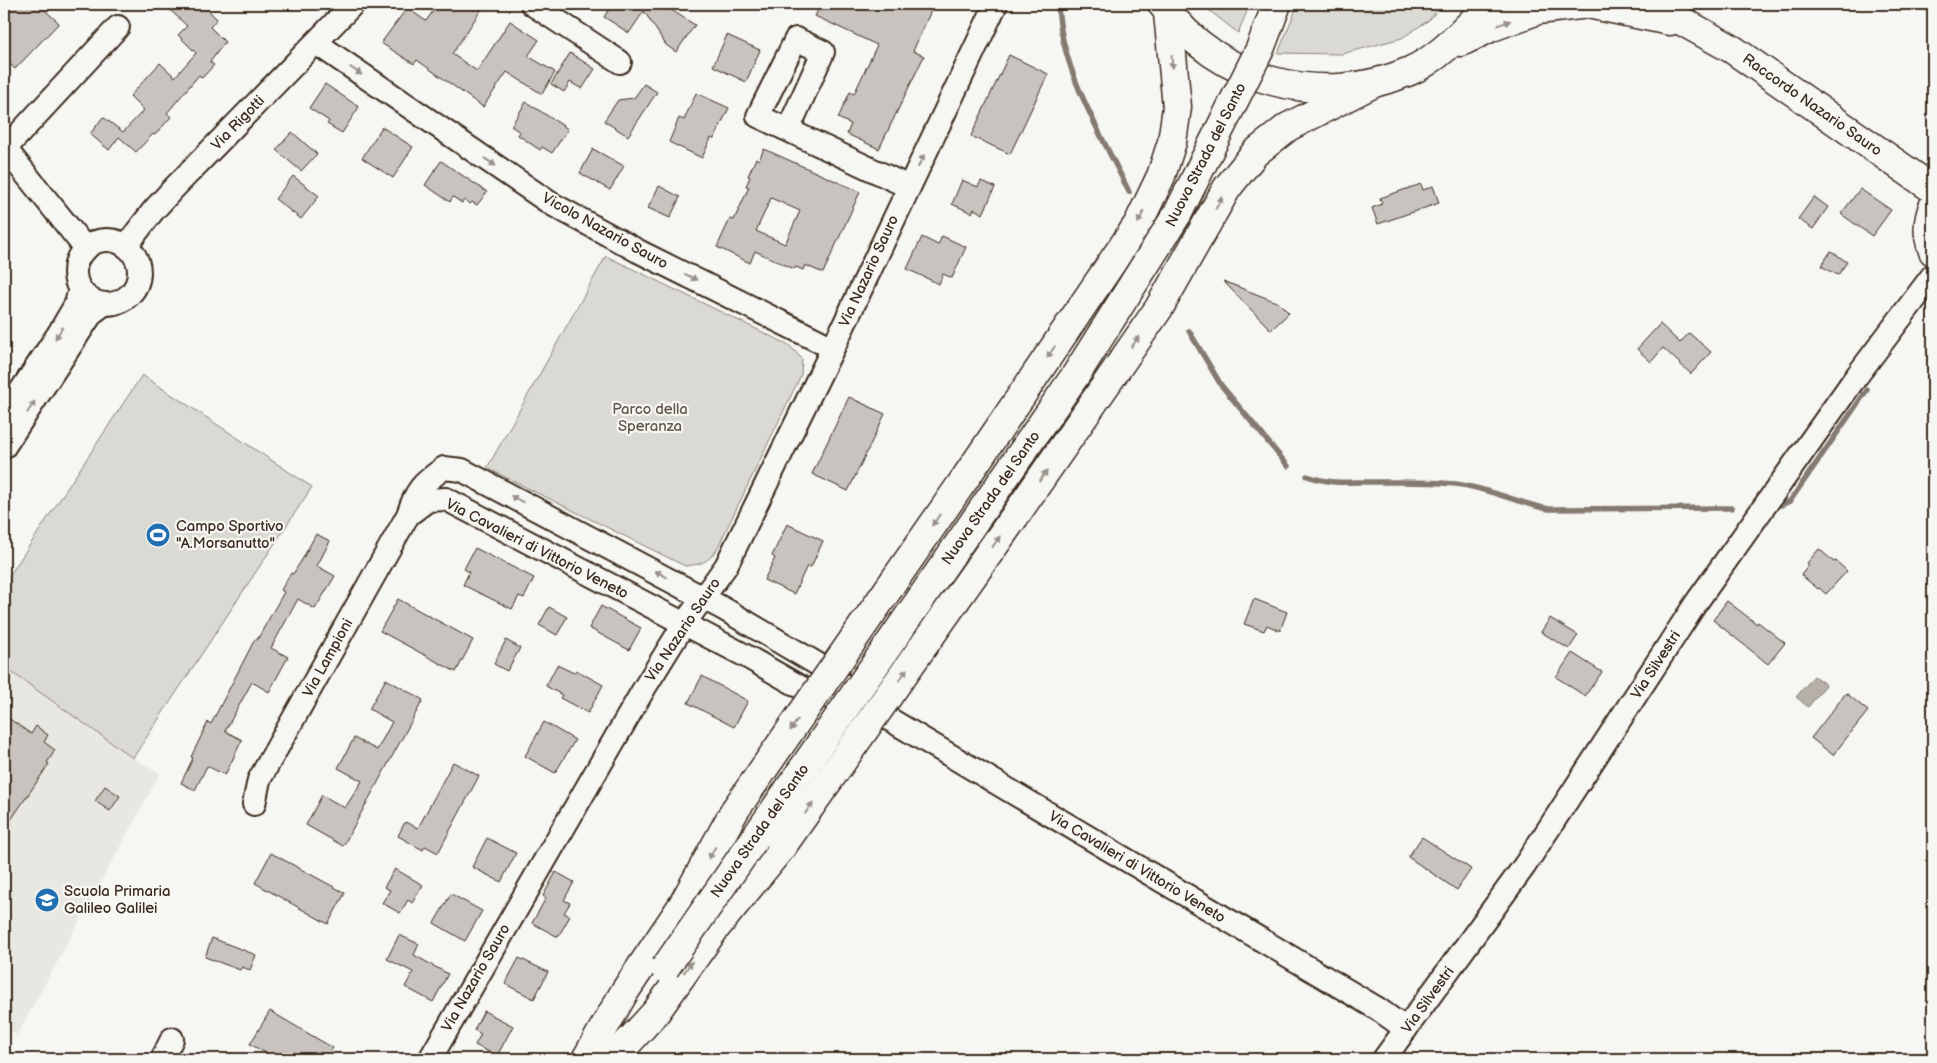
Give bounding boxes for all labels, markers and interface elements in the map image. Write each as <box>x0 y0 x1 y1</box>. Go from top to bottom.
one-way arrow <box>1497 18 1511 26</box>
street label: Raccordo Nazario Sauro <box>1739 50 1885 160</box>
one-way arrow <box>1169 54 1177 70</box>
one-way arrow <box>349 66 362 76</box>
street label: Nuova Strada del Santo <box>1161 80 1251 230</box>
street label: Via Rigotti <box>207 91 269 155</box>
one-way arrow <box>917 154 926 169</box>
one-way arrow <box>483 157 497 167</box>
street label: Vicolo Nazario Sauro <box>539 188 671 274</box>
one-way arrow <box>1214 196 1223 210</box>
one-way arrow <box>1137 210 1145 225</box>
street label: Via Nazario Sauro <box>835 212 903 330</box>
one-way arrow <box>684 273 699 281</box>
one-way arrow <box>54 326 64 339</box>
one-way arrow <box>1130 336 1140 349</box>
one-way arrow <box>1046 346 1055 359</box>
one-way arrow <box>26 400 35 413</box>
park label: Parco della Speranza <box>612 400 688 436</box>
street label: Nuova Strada del Santo <box>938 427 1044 569</box>
one-way arrow <box>1038 469 1048 483</box>
street label: Via Cavalieri di Vittorio Veneto <box>442 495 632 603</box>
one-way arrow <box>510 495 524 503</box>
one-way arrow <box>931 513 941 526</box>
place label: Campo Sportivo "A.Morsanutto" <box>176 517 284 553</box>
sports icon: Campo Sportivo "A.Morsanutto" <box>145 522 171 548</box>
one-way arrow <box>991 535 1001 549</box>
one-way arrow <box>654 570 668 578</box>
street label: Via Nazario Sauro <box>641 574 725 686</box>
street label: Via Lampioni <box>299 615 357 701</box>
street label: Via Silvestri <box>1627 627 1685 703</box>
one-way arrow <box>898 668 908 682</box>
one-way arrow <box>789 719 799 732</box>
street label: Nuova Strada del Santo <box>707 760 813 902</box>
one-way arrow <box>804 801 814 815</box>
street label: Via Cavalieri di Vittorio Veneto <box>1045 807 1229 927</box>
one-way arrow <box>708 846 716 860</box>
place label: Scuola Primaria Galileo Galilei <box>64 882 170 918</box>
school or university icon: Scuola Primaria Galileo Galilei <box>34 887 60 913</box>
street label: Via Nazario Sauro <box>437 921 515 1035</box>
one-way arrow <box>682 961 692 974</box>
street label: Via Silvestri <box>1397 963 1459 1037</box>

